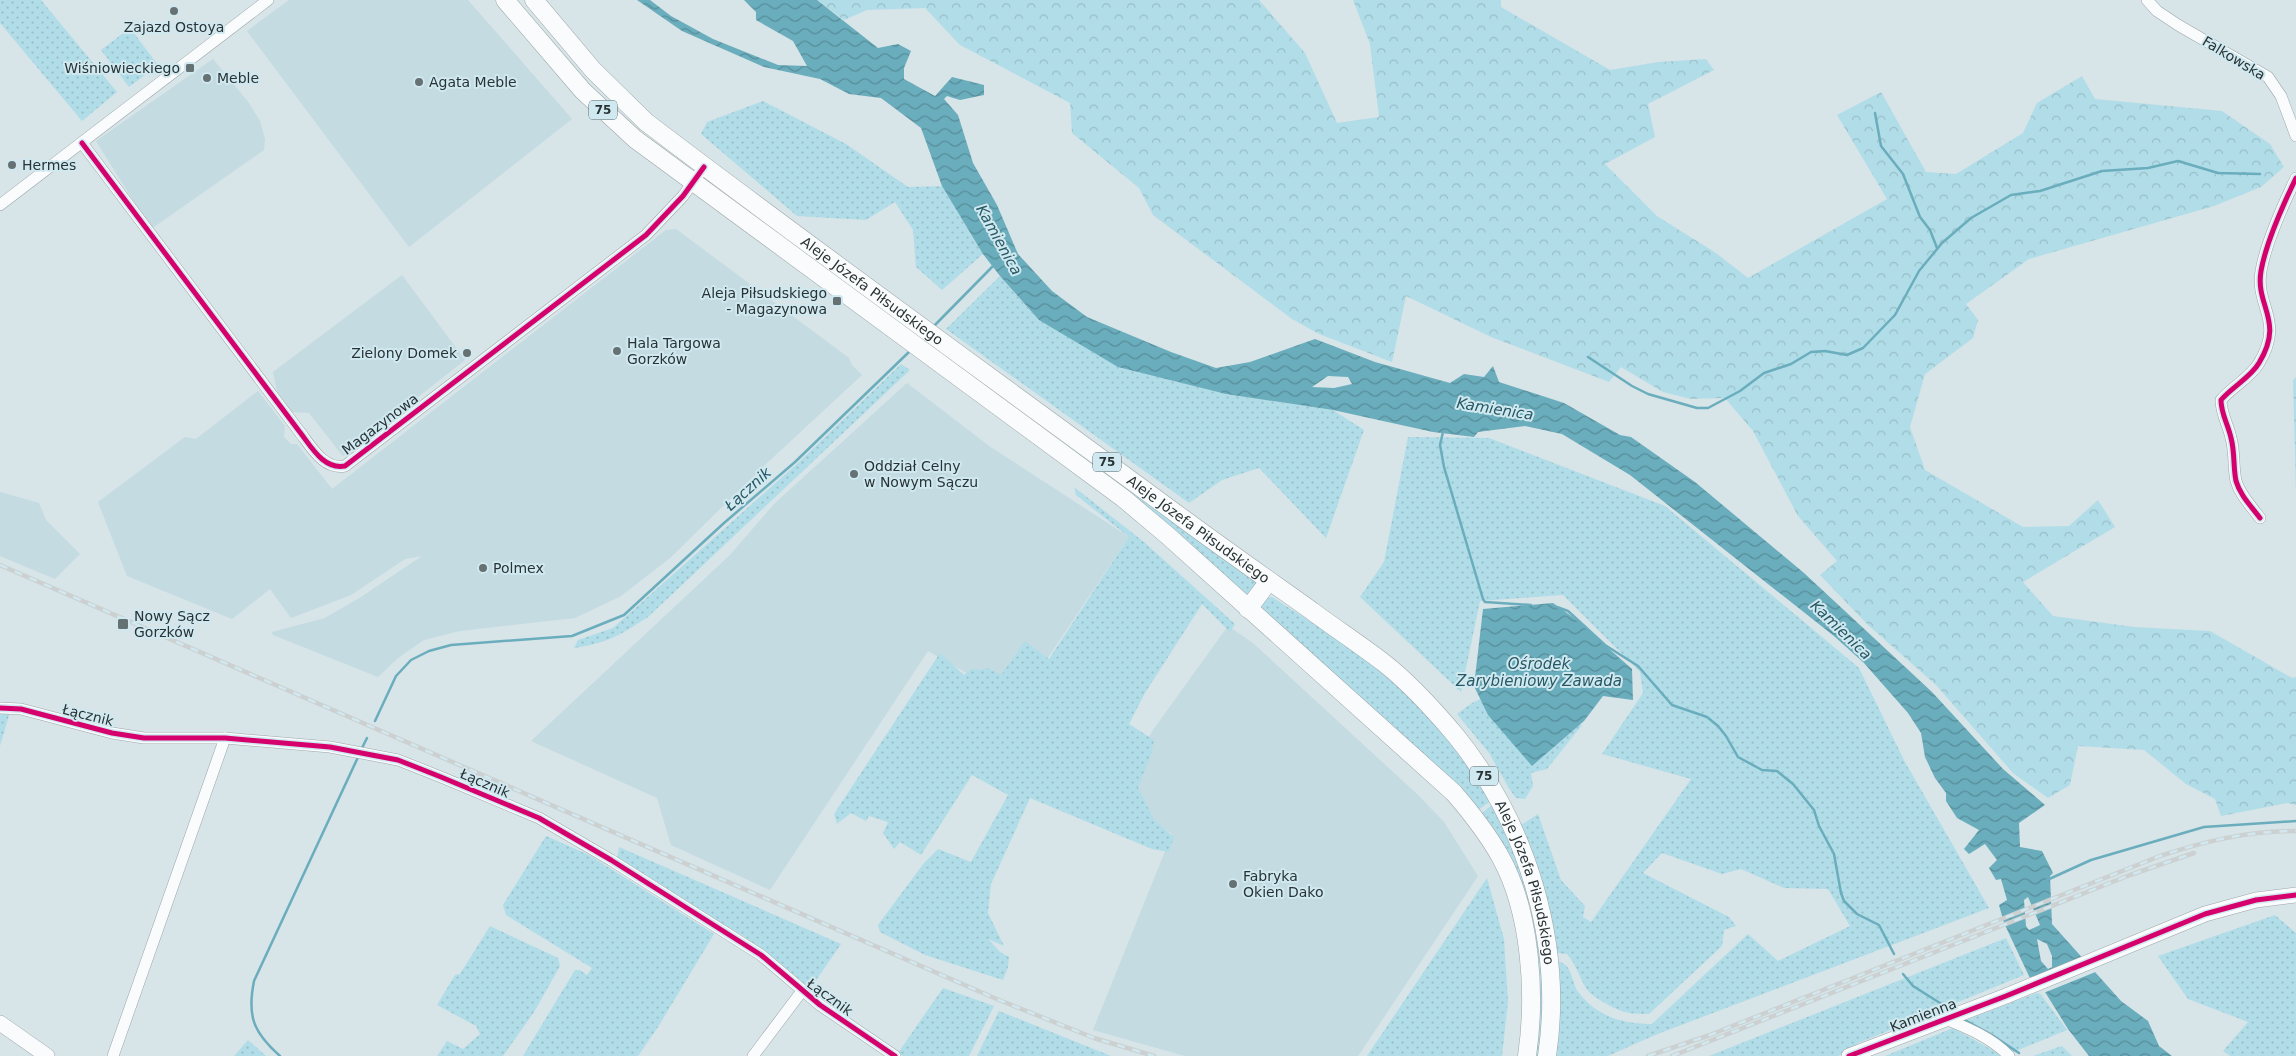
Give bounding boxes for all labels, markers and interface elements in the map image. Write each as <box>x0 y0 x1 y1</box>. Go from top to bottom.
marker: Zajazd Ostoya <box>168 5 180 17</box>
place label: Zajazd Ostoya <box>124 19 224 35</box>
street label: Falkowska <box>2200 33 2268 83</box>
place label: Wiśniowieckiego <box>64 60 180 76</box>
marker: Wiśniowieckiego <box>184 62 196 74</box>
place label: Meble <box>217 70 259 86</box>
marker: Meble <box>201 72 213 84</box>
place label: Agata Meble <box>429 74 517 90</box>
marker: Agata Meble <box>413 76 425 88</box>
road number: 75 <box>589 100 617 120</box>
place label: Hermes <box>22 157 76 173</box>
marker: Hermes <box>6 159 18 171</box>
water label: Kamienica <box>972 202 1026 278</box>
street label: Aleje Józefa Piłsudskiego <box>798 233 946 348</box>
place label: Aleja Piłsudskiego - Magazynowa <box>702 285 827 317</box>
marker: Aleja Piłsudskiego - Magazynowa <box>831 295 843 307</box>
place label: Hala Targowa Gorzków <box>627 335 721 367</box>
place label: Zielony Domek <box>351 345 458 361</box>
marker: Hala Targowa Gorzków <box>611 345 623 357</box>
marker: Zielony Domek <box>461 347 473 359</box>
street label: Magazynowa <box>339 390 421 458</box>
water label: Kamienica <box>1455 394 1535 424</box>
road number: 75 <box>1093 452 1121 472</box>
place label: Oddział Celny w Nowym Sączu <box>864 458 978 490</box>
water label: Łącznik <box>720 463 776 515</box>
marker: Oddział Celny w Nowym Sączu <box>848 468 860 480</box>
street label: Aleje Józefa Piłsudskiego <box>1124 472 1273 586</box>
place label: Polmex <box>493 560 544 576</box>
marker: Polmex <box>477 562 489 574</box>
water label: Kamienica <box>1807 597 1875 663</box>
place label: Nowy Sącz Gorzków <box>134 608 210 640</box>
marker: Nowy Sącz Gorzków <box>116 617 130 631</box>
water label: Ośrodek Zarybieniowy Zawada <box>1455 655 1622 690</box>
street label: Łącznik <box>60 701 116 729</box>
street label: Łącznik <box>457 765 513 801</box>
road number: 75 <box>1470 766 1498 786</box>
street label: Aleje Józefa Piłsudskiego <box>1492 797 1557 966</box>
place label: Fabryka Okien Dako <box>1243 868 1324 900</box>
marker: Fabryka Okien Dako <box>1227 878 1239 890</box>
street label: Łącznik <box>803 975 857 1019</box>
street label: Kamienna <box>1887 995 1959 1035</box>

